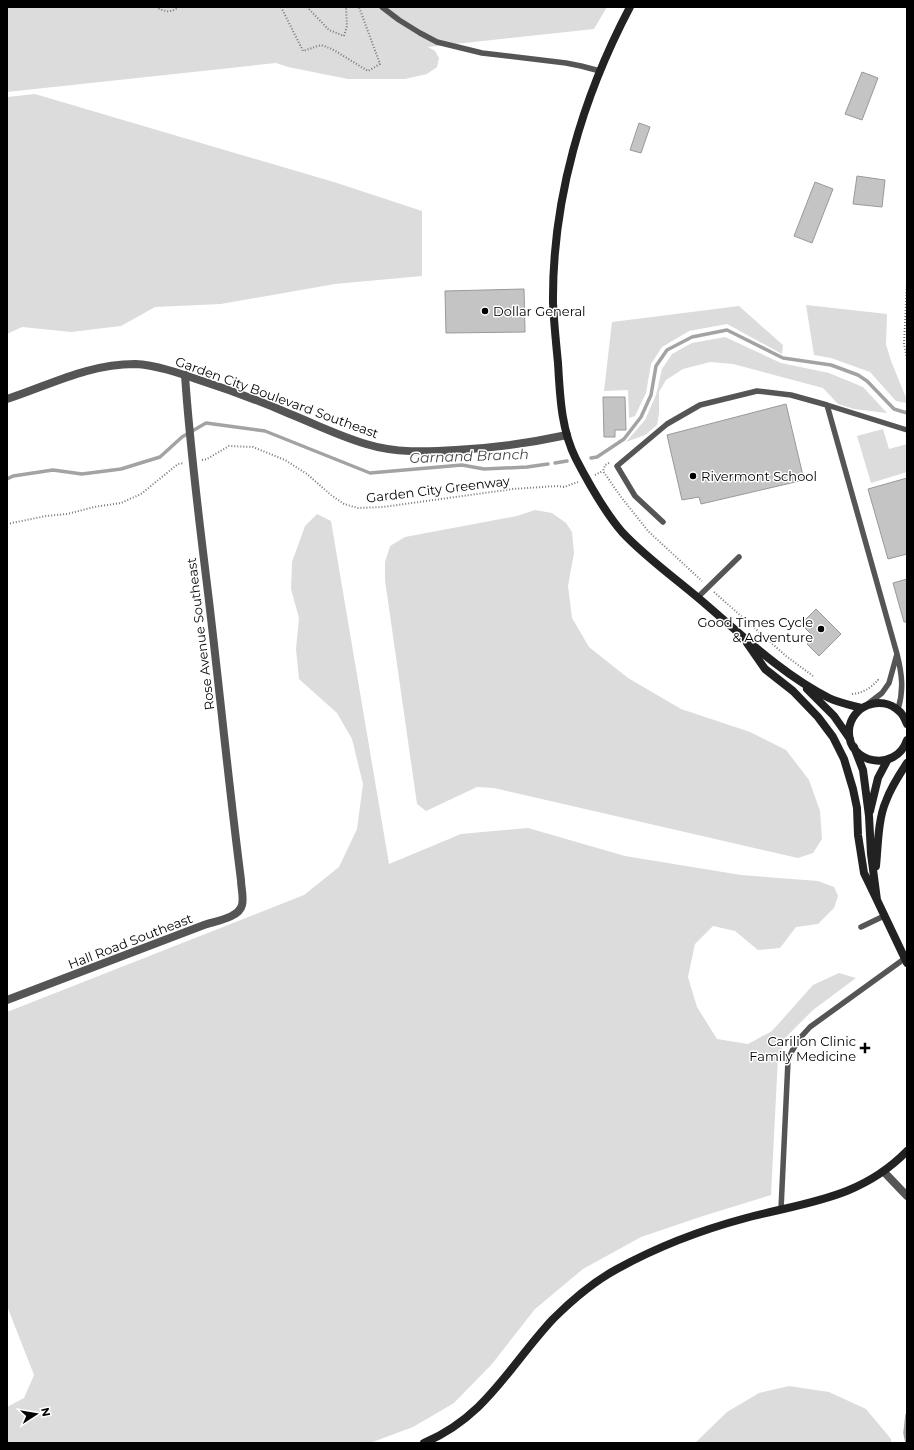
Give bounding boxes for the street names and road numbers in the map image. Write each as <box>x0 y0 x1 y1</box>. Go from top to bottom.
street label: Garden City Boulevard Southeast <box>173 353 381 441</box>
street label: Garden City Greenway <box>365 472 512 506</box>
street label: Rose Avenue Southeast <box>183 557 217 711</box>
street label: Hall Road Southeast <box>66 910 194 972</box>

